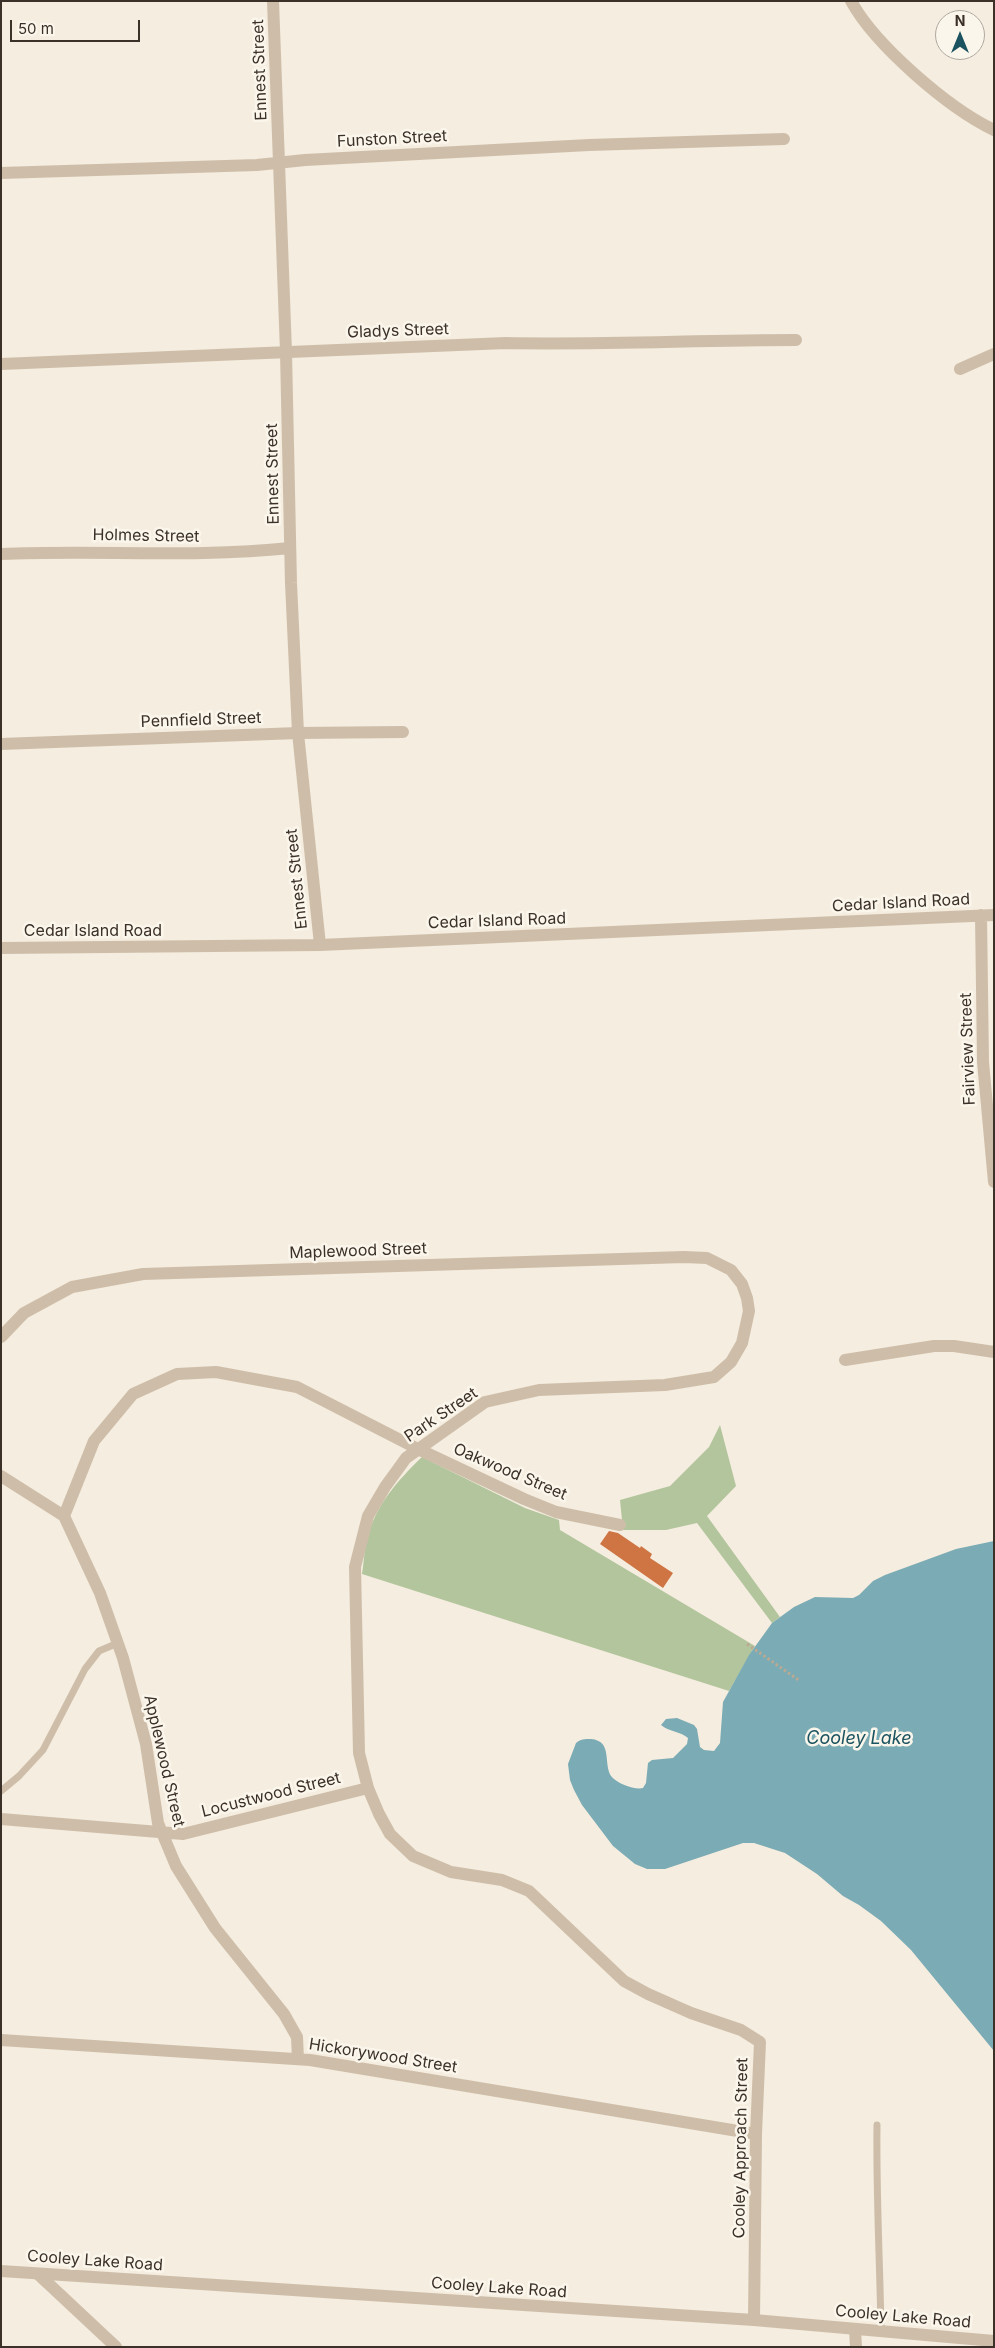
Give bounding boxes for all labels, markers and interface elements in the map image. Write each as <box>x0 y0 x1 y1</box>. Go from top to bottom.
scale bar <box>12 10 142 42</box>
north arrow <box>935 10 985 60</box>
text: N <box>955 12 965 29</box>
text: 50 m <box>18 19 54 38</box>
street label: Ennest Street <box>249 19 271 121</box>
street label: Funston Street <box>337 127 447 151</box>
street label: Gladys Street <box>347 320 449 342</box>
street label: Ennest Street <box>263 423 283 525</box>
street label: Holmes Street <box>92 525 200 547</box>
street label: Pennfield Street <box>140 708 262 732</box>
street label: Ennest Street <box>282 828 312 930</box>
street label: Cedar Island Road <box>831 890 971 916</box>
street label: Cedar Island Road <box>428 909 566 933</box>
street label: Cedar Island Road <box>24 921 162 941</box>
street label: Fairview Street <box>956 992 980 1106</box>
street label: Maplewood Street <box>289 1239 427 1263</box>
street label: Park Street <box>401 1384 481 1446</box>
street label: Oakwood Street <box>450 1439 570 1505</box>
street label: Applewood Street <box>139 1693 189 1829</box>
water label: Cooley Lake <box>806 1728 912 1750</box>
street label: Locustwood Street <box>199 1768 343 1822</box>
street label: Hickorywood Street <box>308 2035 458 2077</box>
street label: Cooley Approach Street <box>730 2058 752 2238</box>
street label: Cooley Lake Road <box>26 2247 164 2275</box>
street label: Cooley Lake Road <box>430 2274 568 2302</box>
street label: Cooley Lake Road <box>834 2302 972 2332</box>

